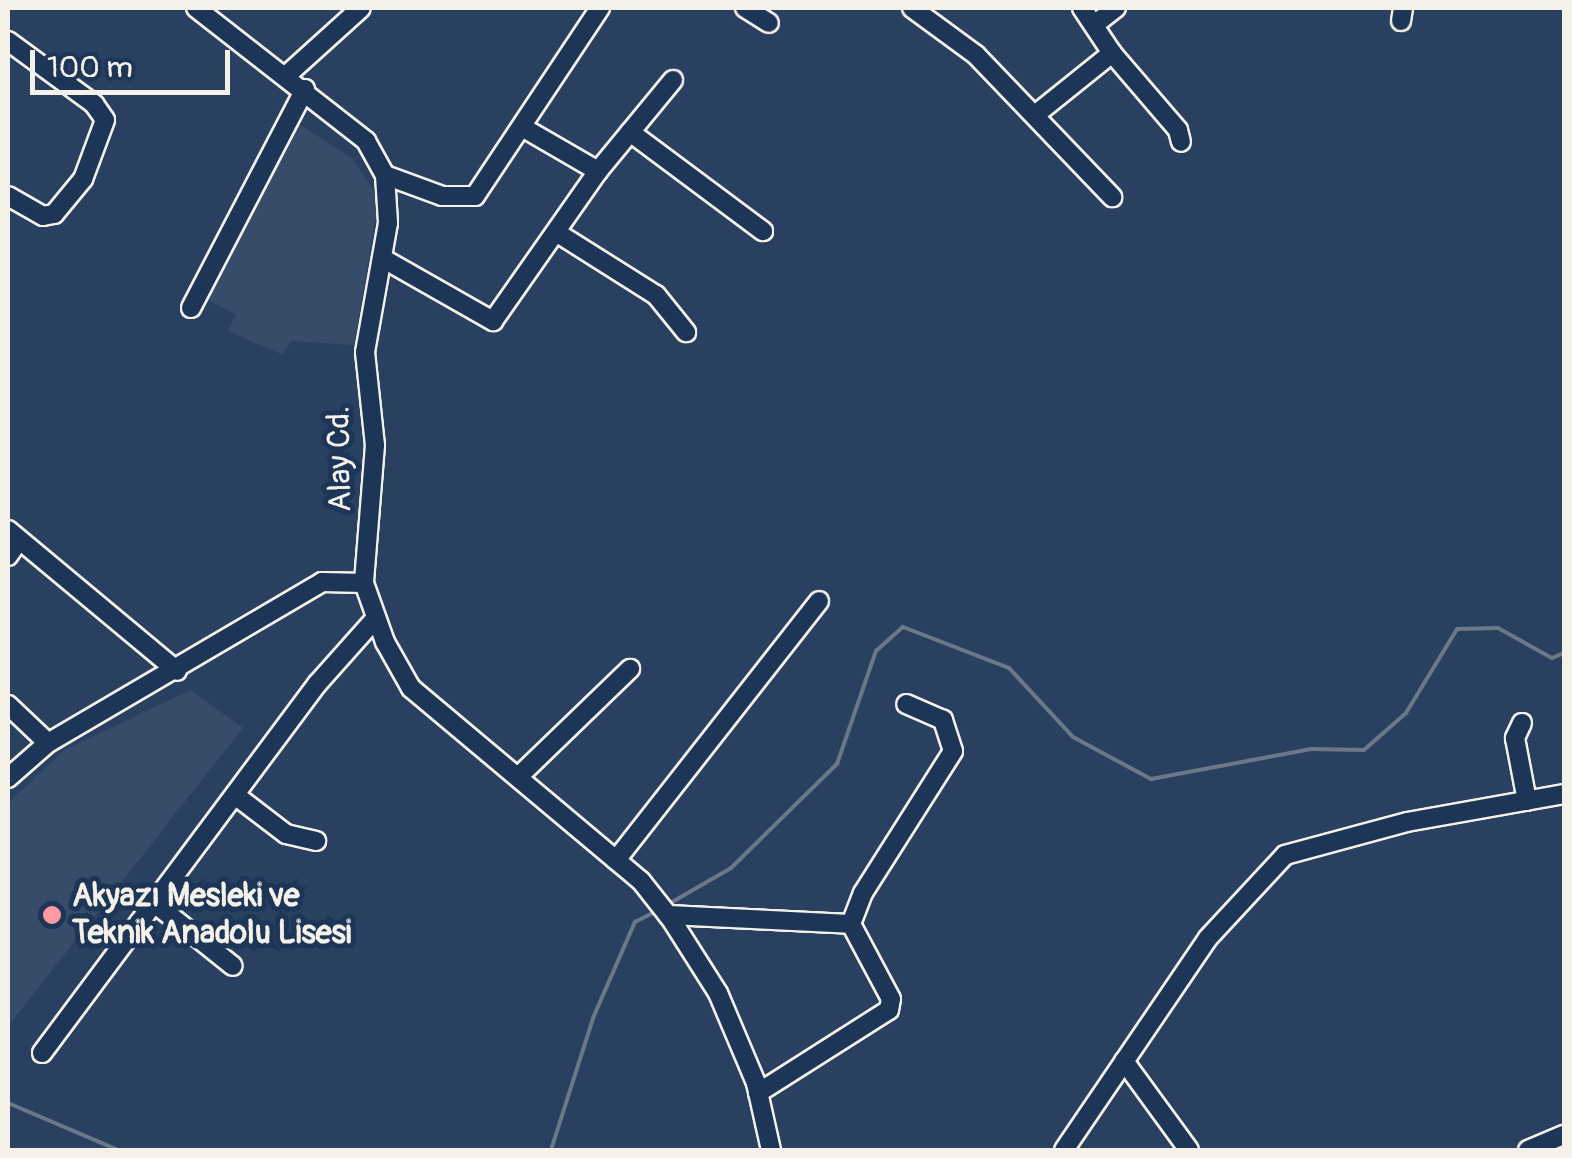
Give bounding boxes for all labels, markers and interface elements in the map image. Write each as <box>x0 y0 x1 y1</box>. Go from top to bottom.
scale bar <box>35 30 235 92</box>
text: 100 m <box>47 49 133 86</box>
street label: Alay Cd. <box>320 406 360 512</box>
place label: Akyazı Mesleki ve Teknik Anadolu Lisesi <box>72 878 352 953</box>
marker: Akyazı Mesleki ve Teknik Anadolu Lisesi <box>41 904 63 926</box>

